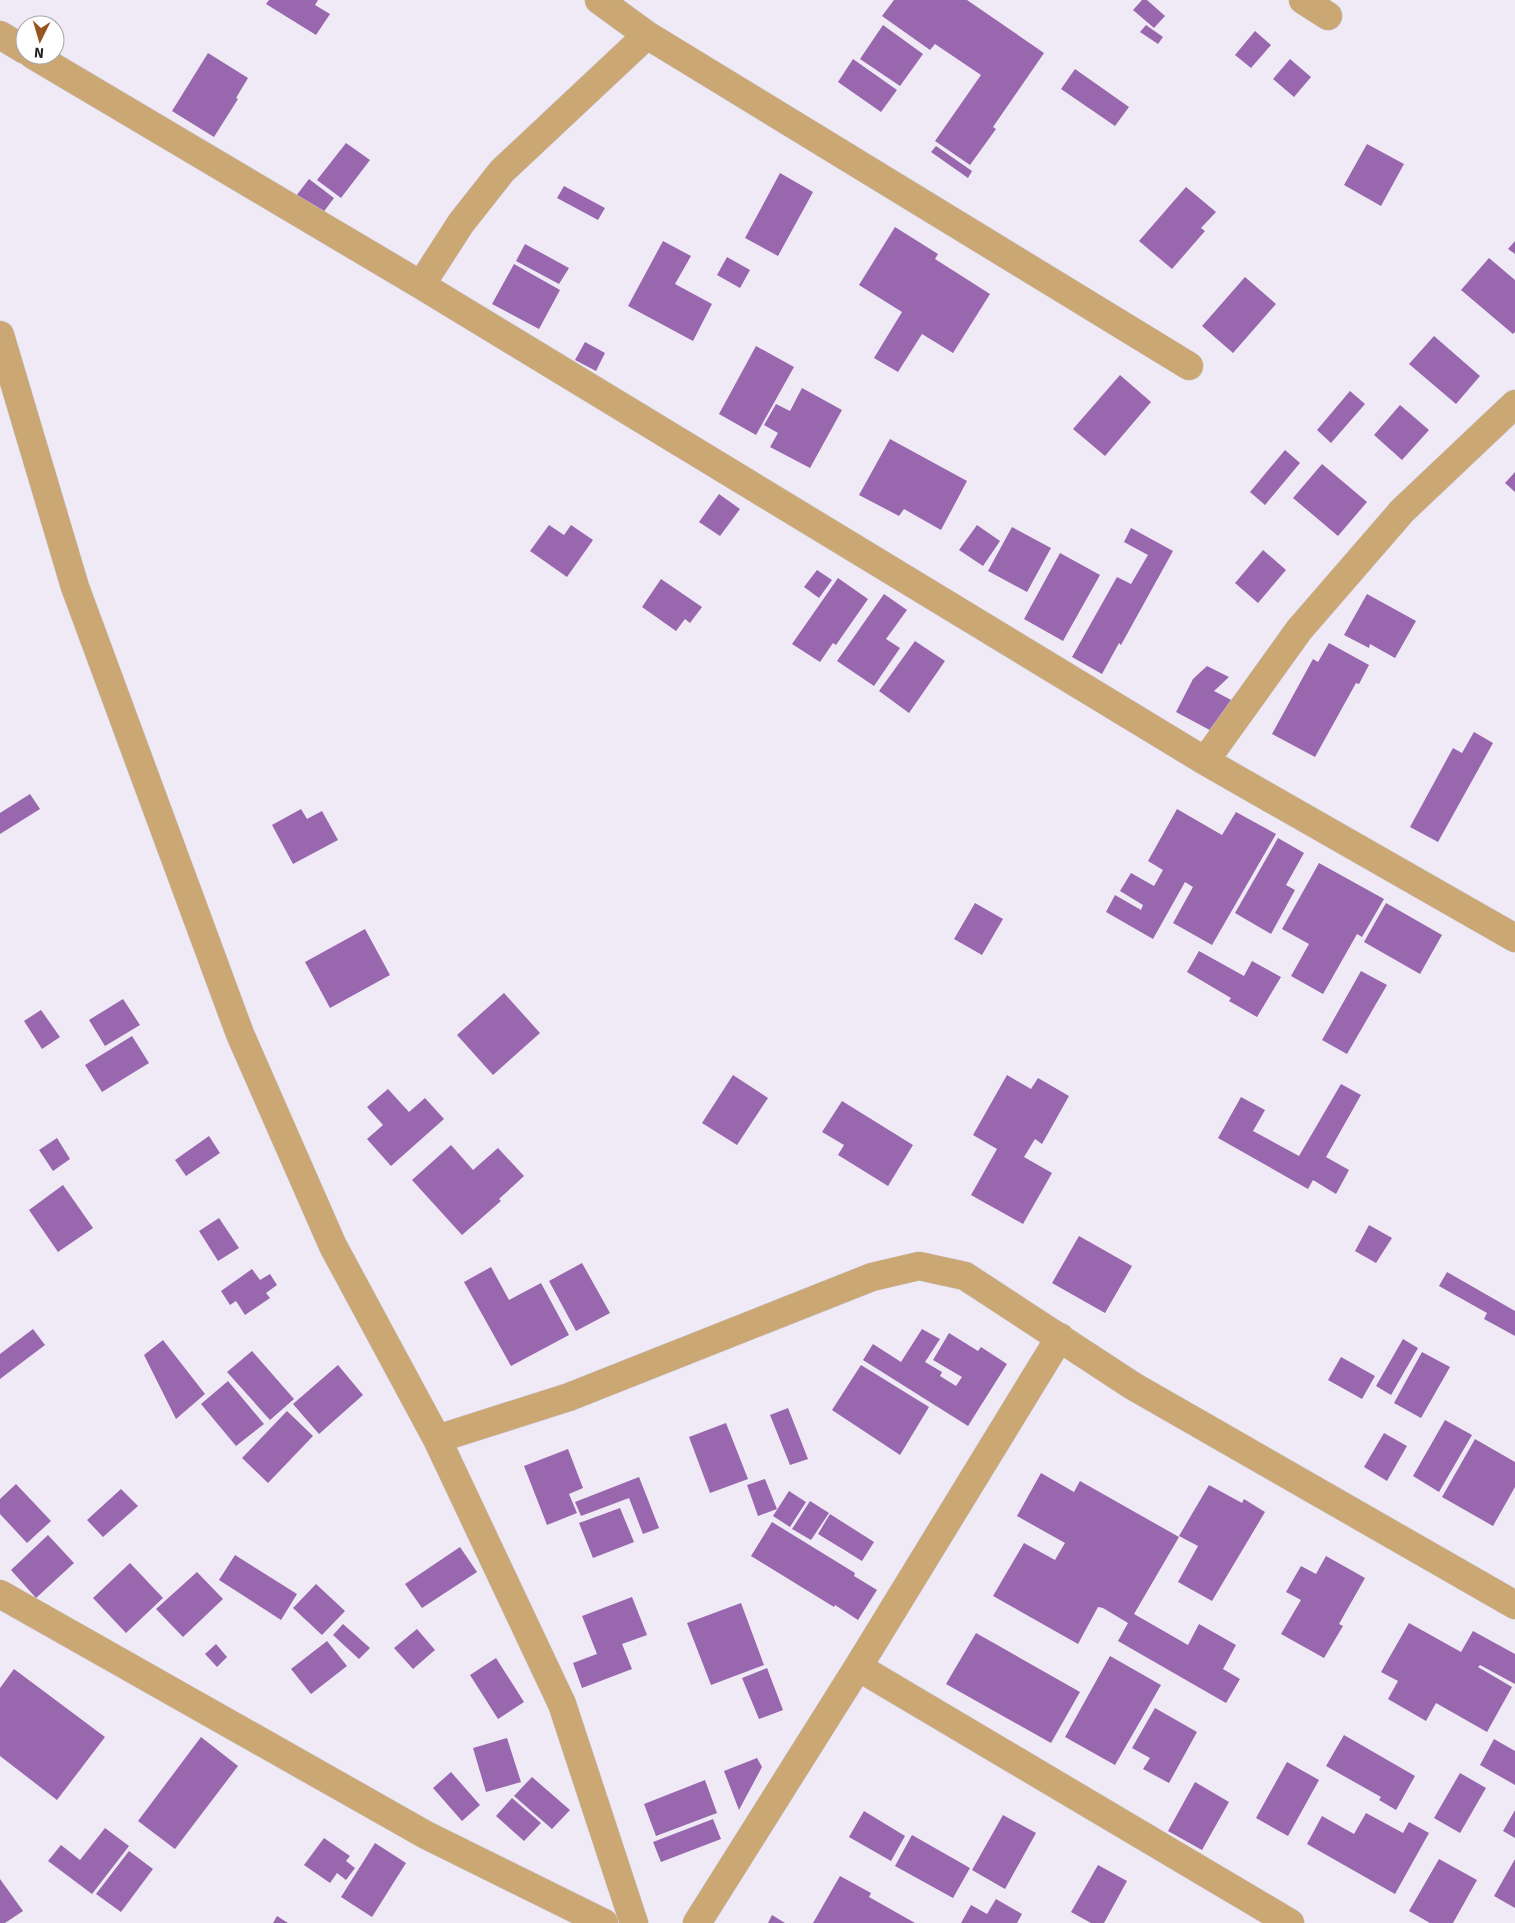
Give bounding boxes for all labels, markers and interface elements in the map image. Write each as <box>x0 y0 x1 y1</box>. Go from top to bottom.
north arrow <box>15 15 65 65</box>
text: N <box>33 44 45 61</box>

